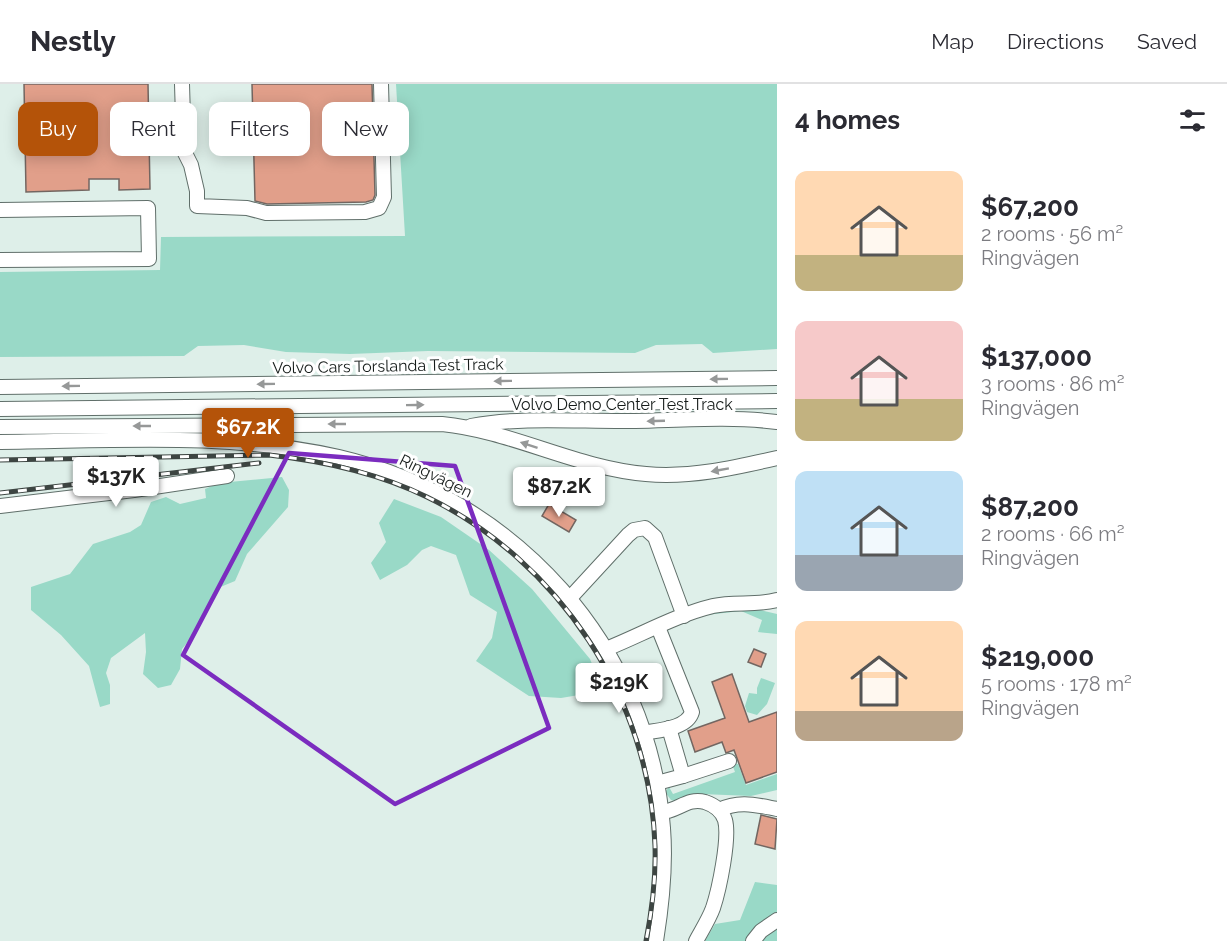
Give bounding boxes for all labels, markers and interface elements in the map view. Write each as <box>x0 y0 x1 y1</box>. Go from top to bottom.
text: Nestly <box>30 25 116 58</box>
text: Map <box>931 29 974 54</box>
text: Directions <box>1007 29 1104 54</box>
text: Saved <box>1137 29 1197 54</box>
chip: Buy <box>18 102 98 156</box>
chip: Rent <box>110 102 197 156</box>
chip: Filters <box>209 102 310 156</box>
chip: New <box>322 102 409 156</box>
icon: filters <box>1176 104 1209 137</box>
text: 4 homes <box>795 105 900 135</box>
text: $67,200 <box>981 192 1079 222</box>
icon: home <box>843 195 915 267</box>
text: 2 rooms · 56 m² <box>981 222 1123 246</box>
text: Ringvägen <box>981 246 1079 270</box>
text: $137,000 <box>981 342 1092 372</box>
icon: home <box>843 345 915 417</box>
street label: Volvo Cars Torslanda Test Track <box>272 354 504 378</box>
text: 3 rooms · 86 m² <box>981 372 1124 396</box>
one-way arrow <box>709 374 728 384</box>
one-way arrow <box>493 376 512 386</box>
one-way arrow <box>256 379 275 389</box>
one-way arrow <box>61 381 80 391</box>
street label: Volvo Demo Center Test Track <box>511 395 733 414</box>
text: Ringvägen <box>981 396 1079 420</box>
one-way arrow <box>406 400 425 410</box>
pin: $67.2K <box>199 408 297 459</box>
text: $67.2K <box>216 415 280 439</box>
one-way arrow <box>646 416 665 425</box>
one-way arrow <box>327 419 346 429</box>
one-way arrow <box>132 421 151 431</box>
one-way arrow <box>520 439 538 449</box>
street label: Ringvägen <box>396 450 476 502</box>
pin: $137K <box>74 457 158 508</box>
text: $137K <box>87 464 145 488</box>
one-way arrow <box>710 465 729 474</box>
pin: $87.2K <box>510 467 608 518</box>
text: $87.2K <box>527 474 591 498</box>
text: $87,200 <box>981 492 1079 522</box>
icon: home <box>843 495 915 567</box>
text: 2 rooms · 66 m² <box>981 522 1124 546</box>
text: Ringvägen <box>981 546 1079 570</box>
text: $219,000 <box>981 642 1094 672</box>
icon: home <box>843 645 915 717</box>
pin: $219K <box>577 663 661 714</box>
text: $219K <box>590 670 649 694</box>
text: 5 rooms · 178 m² <box>981 672 1132 696</box>
text: Ringvägen <box>981 696 1079 720</box>

